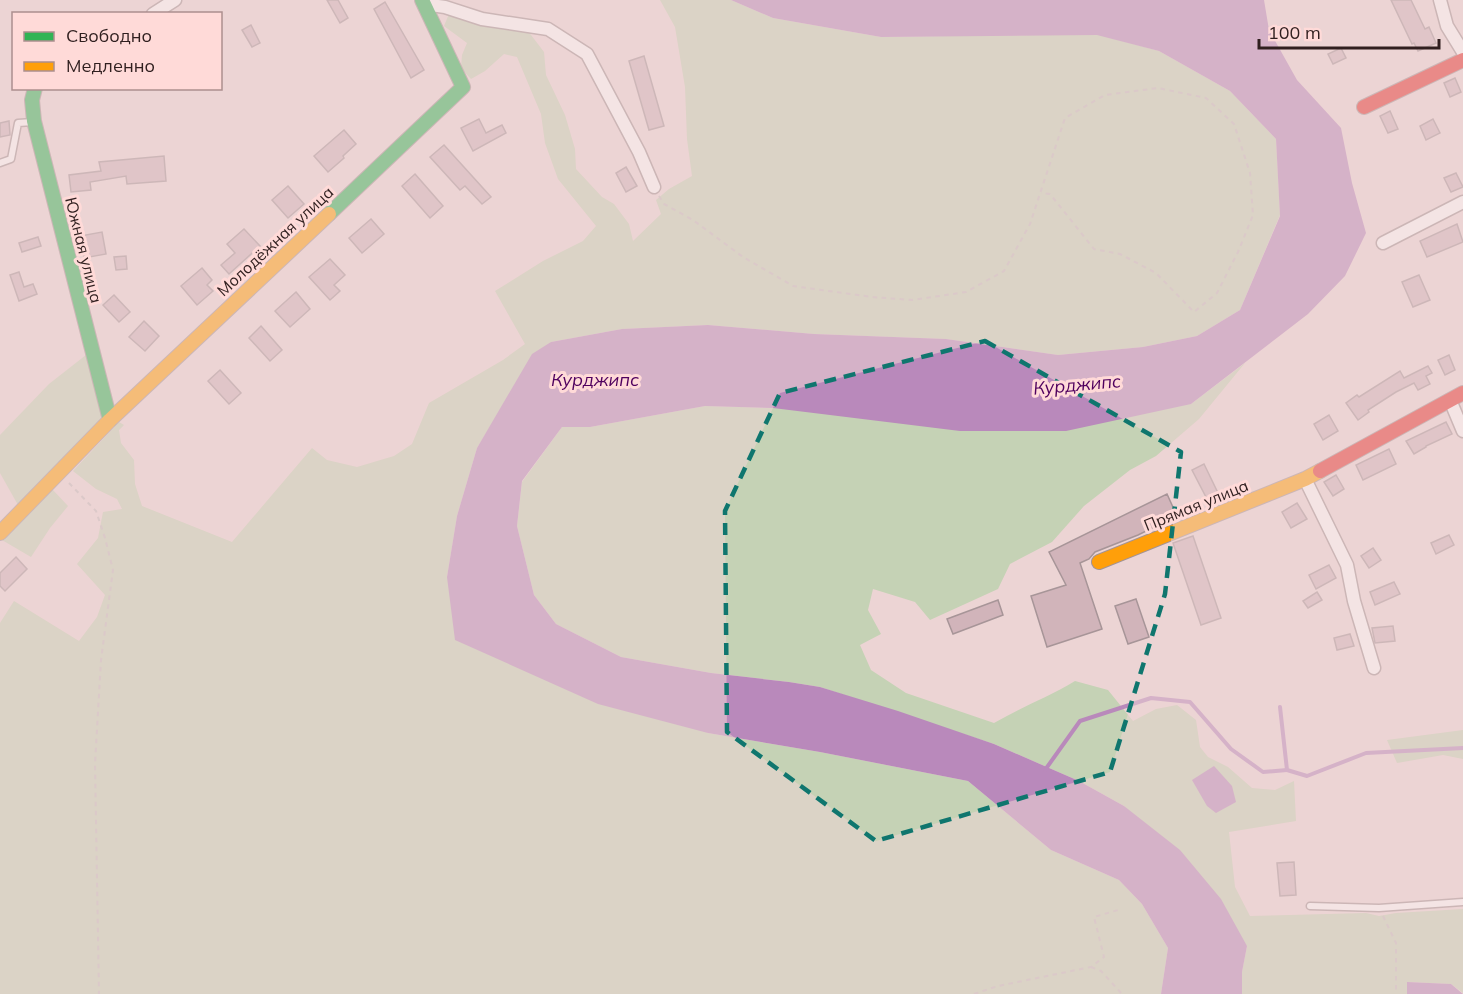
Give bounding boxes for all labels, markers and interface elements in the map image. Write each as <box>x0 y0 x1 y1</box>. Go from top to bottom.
legend <box>12 12 222 90</box>
scale bar <box>1259 12 1439 50</box>
text: 100 m <box>1268 21 1321 44</box>
text: Свободно <box>66 24 152 47</box>
text: Медленно <box>66 54 155 77</box>
street label: Молодёжная улица <box>213 182 337 300</box>
street label: Южная улица <box>61 195 107 305</box>
water label: Курджипс <box>551 368 639 391</box>
water label: Курджипс <box>1032 369 1122 400</box>
street label: Прямая улица <box>1141 475 1251 535</box>

